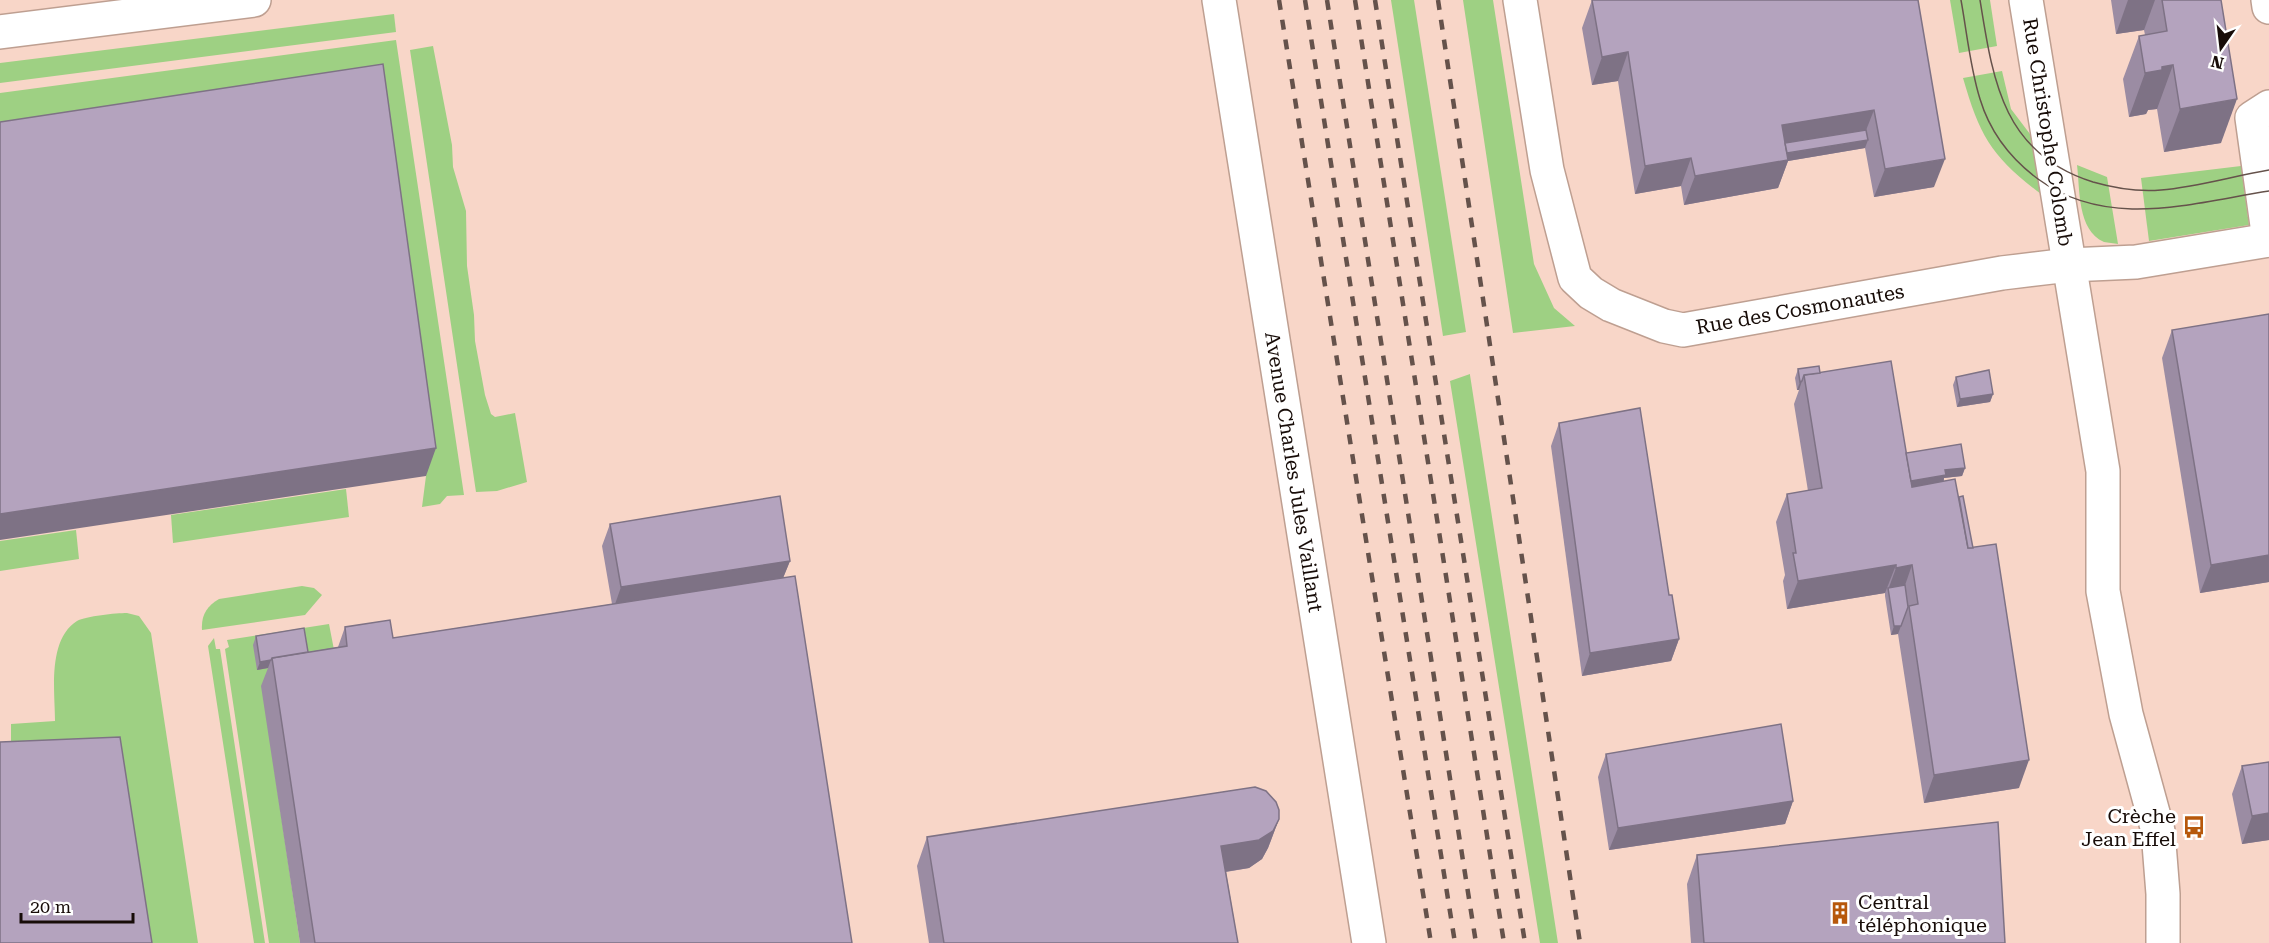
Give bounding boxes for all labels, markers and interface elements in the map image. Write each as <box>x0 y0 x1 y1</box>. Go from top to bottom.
street label: Rue Christophe Colomb <box>2018 16 2078 248</box>
north arrow <box>2191 18 2251 78</box>
text: N <box>2209 51 2226 73</box>
street label: Rue des Cosmonautes <box>1694 279 1906 339</box>
street label: Avenue Charles Jules Vaillant <box>1260 330 1328 614</box>
place label: Crèche Jean Effel <box>2081 804 2176 851</box>
bus stop icon: Crèche Jean Effel <box>2181 814 2207 840</box>
scale bar <box>21 886 134 924</box>
place label: Central téléphonique <box>1858 890 1987 937</box>
text: 20 m <box>30 896 71 917</box>
building icon: Central téléphonique <box>1827 900 1853 926</box>

